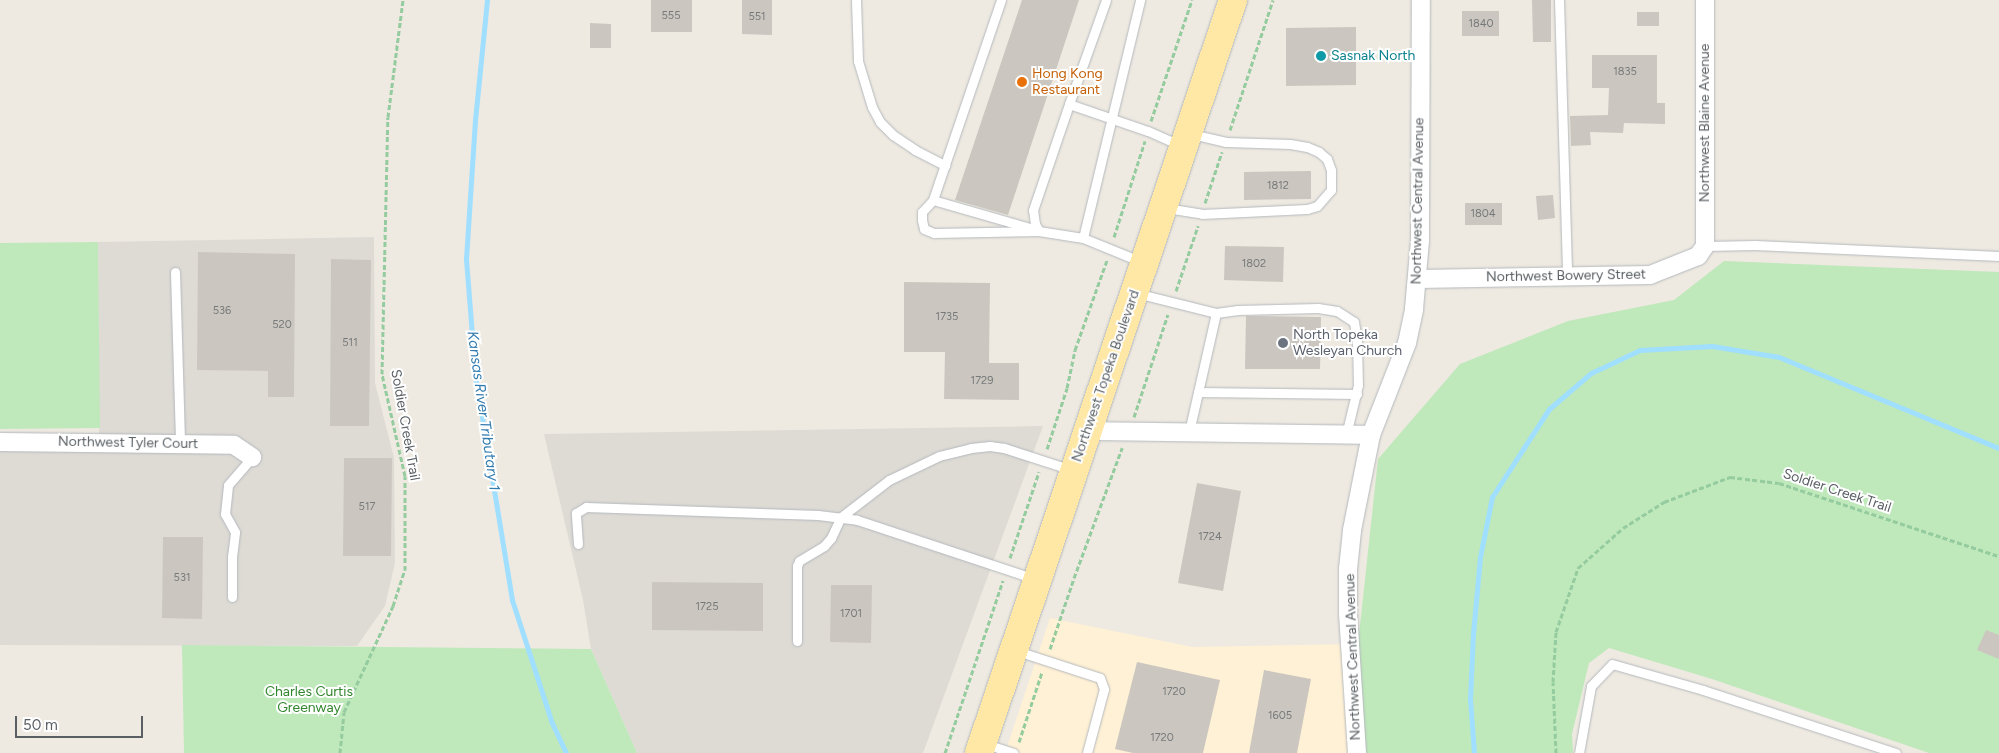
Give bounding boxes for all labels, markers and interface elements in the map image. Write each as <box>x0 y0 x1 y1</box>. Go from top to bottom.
house number: 555 <box>662 9 680 23</box>
house number: 551 <box>748 10 766 24</box>
house number: 1840 <box>1468 17 1494 31</box>
street label: Northwest Blaine Avenue <box>1697 44 1713 202</box>
place label: Sasnak North <box>1331 48 1415 64</box>
marker: Sasnak North <box>1315 50 1327 62</box>
house number: 1835 <box>1613 65 1637 79</box>
place label: Hong Kong Restaurant <box>1032 66 1103 98</box>
marker: Hong Kong Restaurant <box>1016 76 1028 88</box>
street label: Northwest Central Avenue <box>1408 117 1428 285</box>
house number: 1812 <box>1267 179 1289 193</box>
house number: 1804 <box>1470 207 1496 221</box>
house number: 1802 <box>1242 257 1266 271</box>
street label: Northwest Bowery Street <box>1486 266 1646 286</box>
street label: Northwest Topeka Boulevard <box>1069 288 1143 464</box>
house number: 536 <box>213 304 231 318</box>
house number: 1735 <box>936 310 958 324</box>
house number: 520 <box>272 318 292 332</box>
place label: North Topeka Wesleyan Church <box>1293 327 1402 360</box>
water label: Kansas River Tributary 1 <box>463 330 503 492</box>
house number: 511 <box>342 336 358 350</box>
marker: North Topeka Wesleyan Church <box>1277 337 1289 349</box>
street label: Soldier Creek Trail <box>387 368 423 482</box>
house number: 1729 <box>971 374 993 388</box>
street label: Northwest Tyler Court <box>58 433 198 453</box>
street label: Soldier Creek Trail <box>1781 466 1893 516</box>
house number: 517 <box>359 500 375 514</box>
house number: 1724 <box>1198 530 1222 544</box>
house number: 531 <box>174 571 190 585</box>
street label: Northwest Central Avenue <box>1342 573 1364 741</box>
house number: 1725 <box>696 600 718 614</box>
house number: 1701 <box>840 607 862 621</box>
park label: Charles Curtis Greenway <box>265 684 353 716</box>
house number: 1720 <box>1162 685 1186 699</box>
scale bar <box>18 706 145 738</box>
house number: 1605 <box>1268 709 1292 723</box>
text: 50 m <box>23 716 58 734</box>
house number: 1720 <box>1150 731 1174 745</box>

